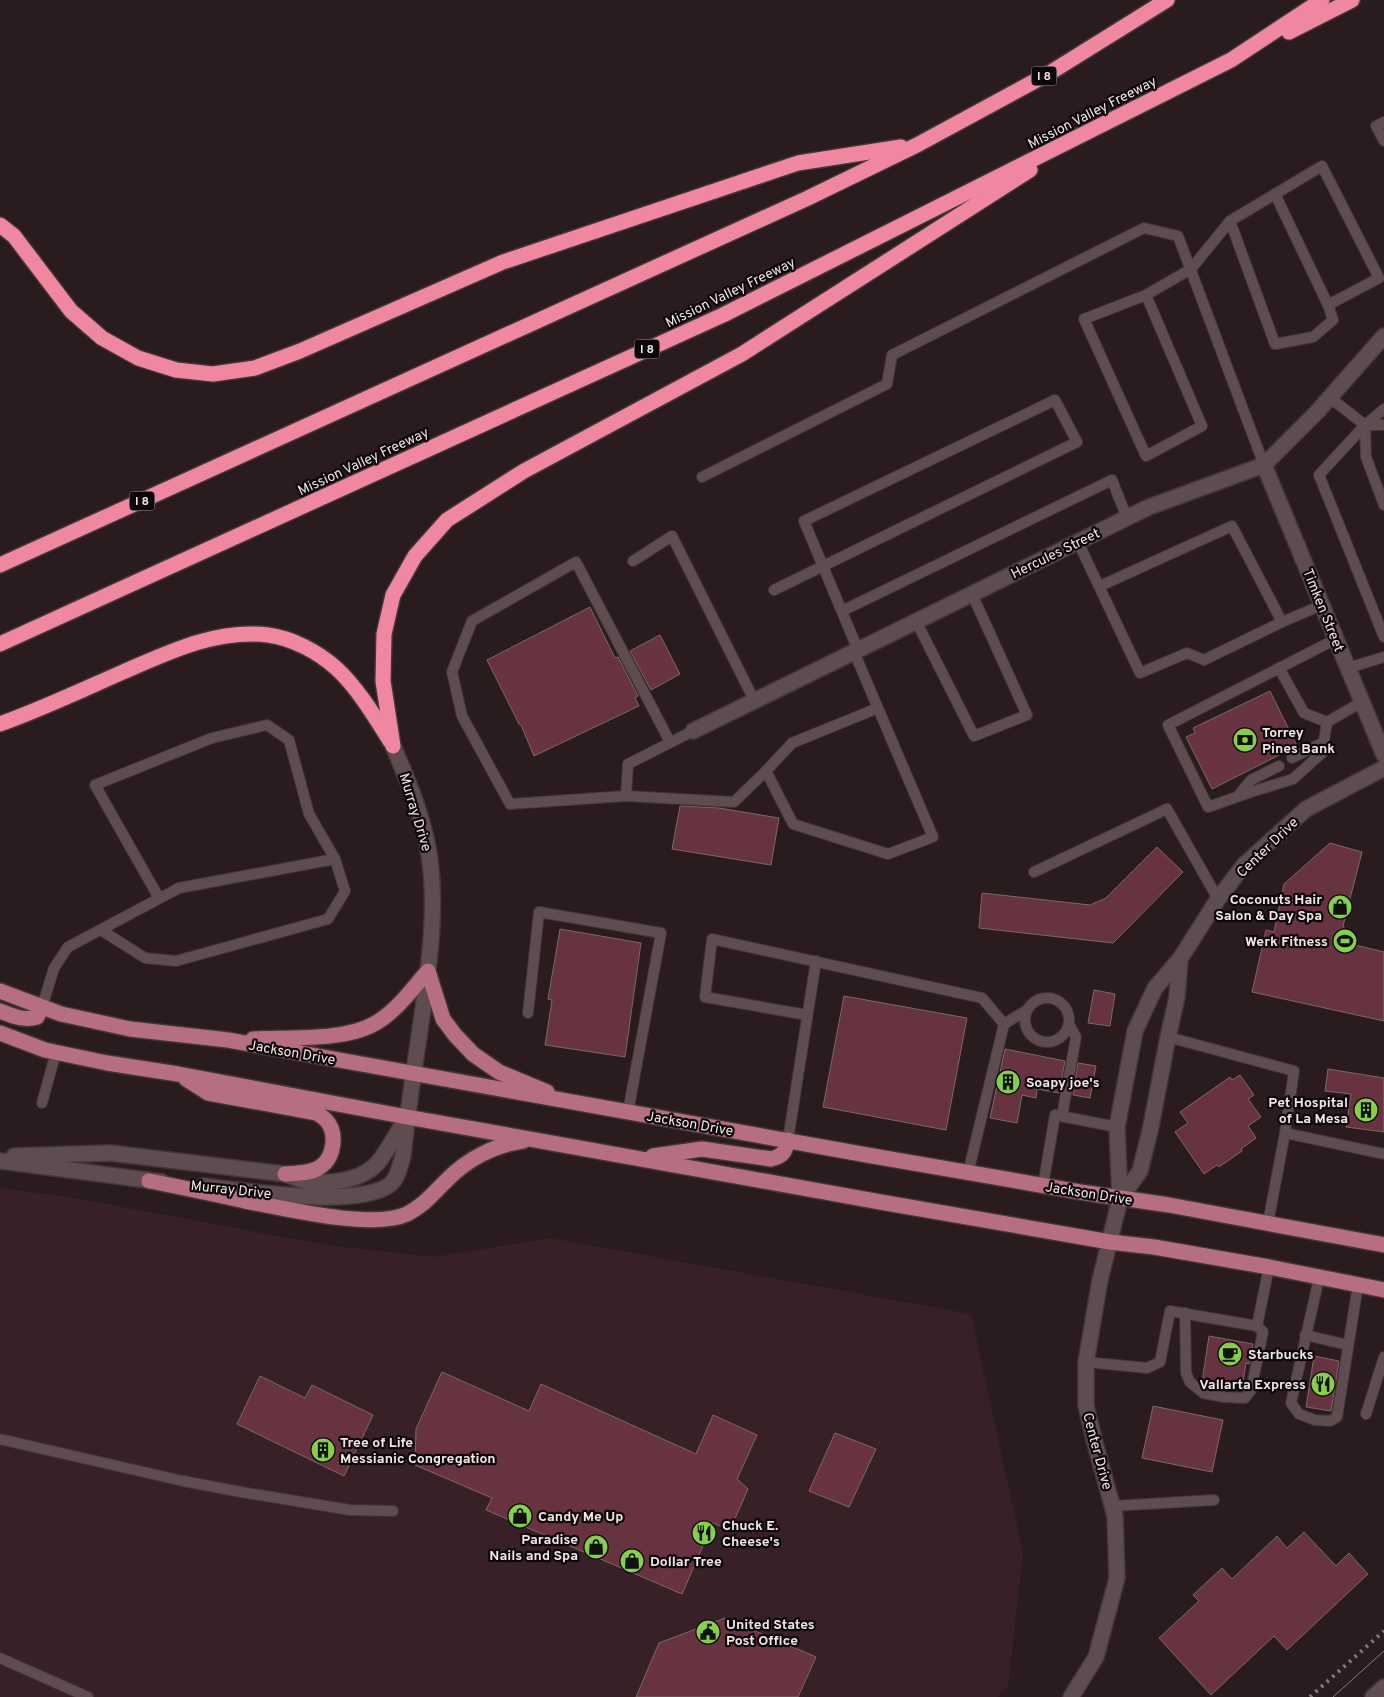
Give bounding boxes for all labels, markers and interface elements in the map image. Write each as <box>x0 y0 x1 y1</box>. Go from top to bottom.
road number: I 8 <box>1032 66 1056 85</box>
street label: Mission Valley Freeway <box>1025 73 1160 153</box>
street label: Mission Valley Freeway <box>663 255 798 332</box>
road number: I 8 <box>634 339 660 358</box>
street label: Mission Valley Freeway <box>296 425 432 500</box>
road number: I 8 <box>130 492 154 511</box>
street label: Hercules Street <box>1008 525 1103 583</box>
street label: Timken Street <box>1298 567 1347 655</box>
place label: Torrey Pines Bank <box>1262 725 1335 758</box>
bank icon: Torrey Pines Bank <box>1232 727 1258 753</box>
street label: Murray Drive <box>395 771 435 854</box>
street label: Center Drive <box>1234 814 1302 882</box>
place label: Coconuts Hair Salon & Day Spa <box>1215 892 1322 925</box>
shop icon: Coconuts Hair Salon & Day Spa <box>1327 894 1353 920</box>
sports icon: Werk Fitness <box>1332 928 1358 954</box>
place label: Werk Fitness <box>1245 934 1328 951</box>
street label: Jackson Drive <box>247 1037 336 1069</box>
building icon: Soapy joe's <box>995 1069 1021 1095</box>
place label: Soapy joe's <box>1026 1075 1100 1092</box>
place label: Pet Hospital of La Mesa <box>1268 1095 1348 1128</box>
building icon: Pet Hospital of La Mesa <box>1353 1097 1379 1123</box>
street label: Jackson Drive <box>645 1108 734 1140</box>
street label: Murray Drive <box>190 1178 272 1203</box>
street label: Jackson Drive <box>1044 1179 1133 1210</box>
cafe icon: Starbucks <box>1217 1341 1243 1367</box>
place label: Starbucks <box>1248 1347 1314 1364</box>
restaurant icon: Vallarta Express <box>1310 1371 1336 1397</box>
place label: Vallarta Express <box>1199 1377 1306 1394</box>
street label: Center Drive <box>1078 1411 1115 1492</box>
place label: Tree of Life Messianic Congregation <box>340 1435 496 1468</box>
building icon: Tree of Life Messianic Congregation <box>310 1437 336 1463</box>
shop icon: Candy Me Up <box>507 1503 533 1529</box>
place label: Candy Me Up <box>538 1509 623 1526</box>
place label: Chuck E. Cheese's <box>722 1518 780 1551</box>
restaurant icon: Chuck E. Cheese's <box>691 1520 717 1546</box>
place label: Paradise Nails and Spa <box>489 1532 578 1565</box>
shop icon: Paradise Nails and Spa <box>583 1534 609 1560</box>
shop icon: Dollar Tree <box>619 1548 645 1574</box>
place label: Dollar Tree <box>650 1554 722 1571</box>
place label: United States Post Office <box>726 1617 815 1650</box>
public building icon: United States Post Office <box>695 1619 721 1645</box>

